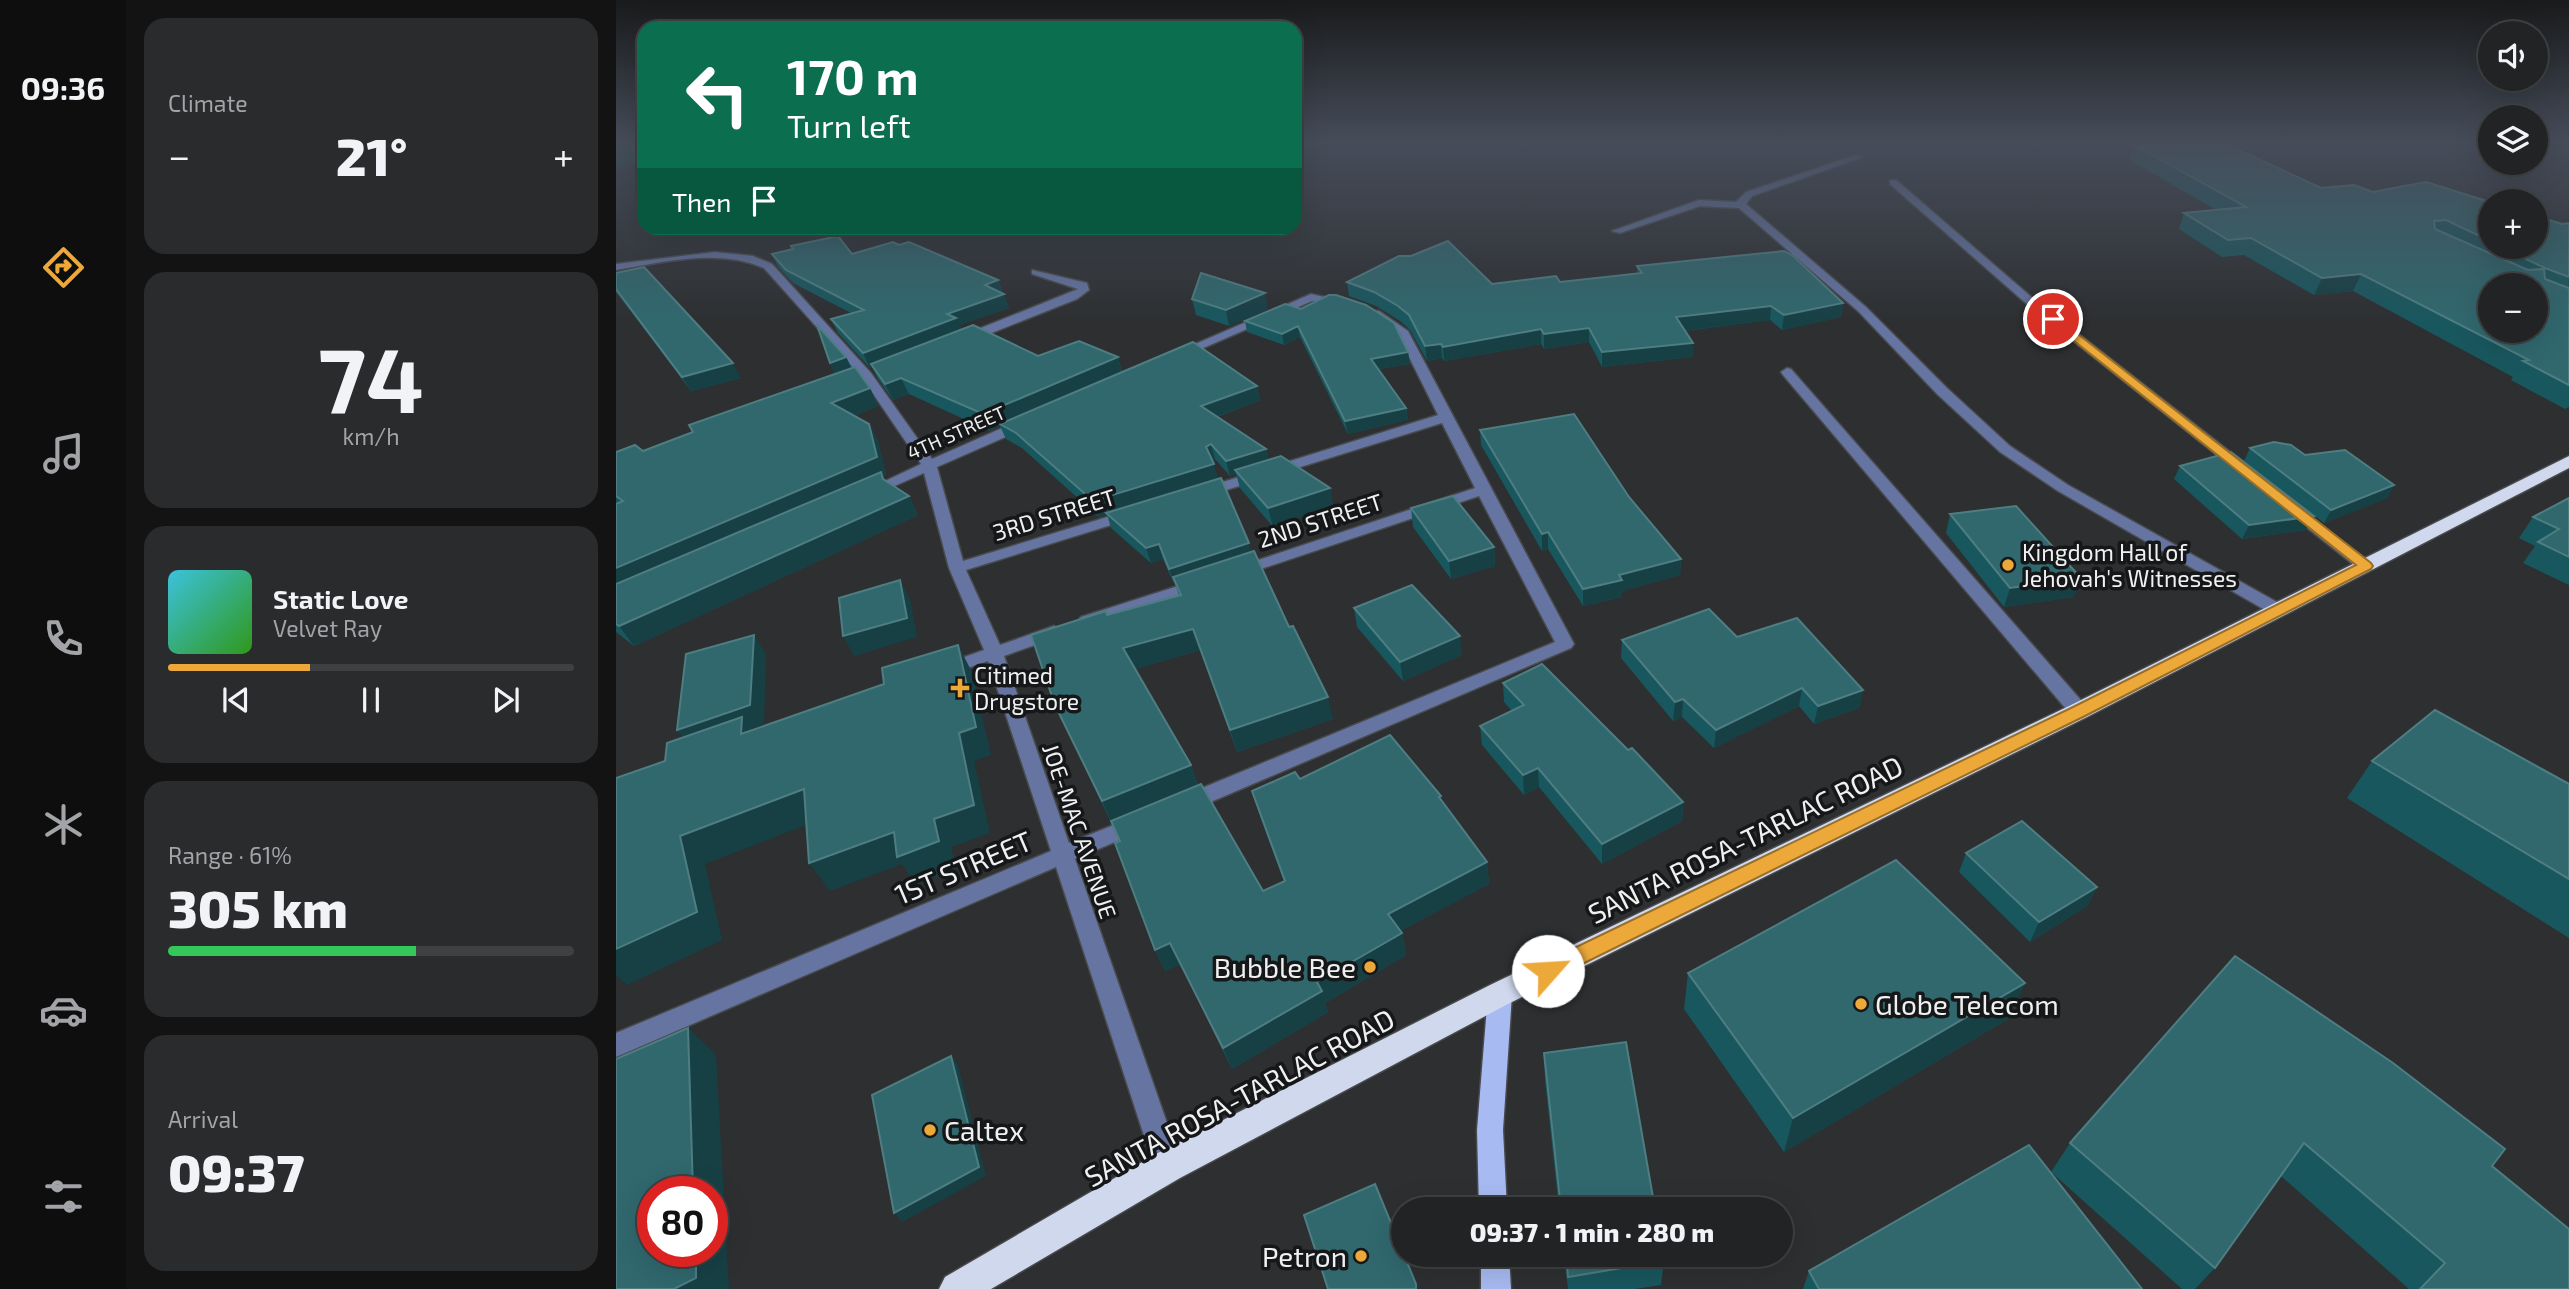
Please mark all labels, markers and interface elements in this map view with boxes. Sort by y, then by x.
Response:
map controls [2478,21,2548,343]
button: sound [2478,21,2548,91]
text: 170 m [787,46,919,105]
icon: left [672,49,763,140]
text: 09:36 [21,68,105,106]
text: Climate [168,89,248,117]
button: layers [2478,105,2548,175]
text: Turn left [787,106,911,144]
text: 21° [336,124,407,186]
text: − [168,132,190,178]
text: + [553,132,574,178]
icon: arrive [745,182,783,220]
text: Then [672,186,731,217]
button: + [2478,189,2548,259]
icon: directions [39,243,88,292]
button: − [2478,273,2548,343]
pin [2023,289,2083,349]
icon: arrive [2034,300,2072,338]
text: 74 [318,322,424,431]
street label: 4TH STREET [903,400,1009,464]
text: km/h [342,422,400,450]
icon: music [39,429,88,478]
street label: 3RD STREET [989,482,1119,546]
street label: 2ND STREET [1254,487,1386,553]
place label: Kingdom Hall of Jehovah's Witnesses [2022,538,2237,592]
marker: Kingdom Hall of Jehovah's Witnesses [2000,557,2016,573]
text: Static Love [273,583,409,614]
icon: phone [39,614,88,663]
text: Velvet Ray [273,614,382,642]
place label: Citimed Drugstore [974,661,1079,715]
marker: Citimed Drugstore [952,680,968,696]
icon: previous [217,681,255,719]
icon: pause [352,681,390,719]
icon: next [487,681,525,719]
street label: JOE-MAC AVENUE [1037,740,1123,922]
street label: SANTA ROSA-TARLAC ROAD [1582,748,1908,930]
icon: climate [39,800,88,849]
street label: 1ST STREET [889,823,1037,911]
text: Range · 61% [168,841,292,869]
text: 305 km [168,876,348,938]
position arrow [1511,934,1585,1008]
place label: Bubble Bee [1214,950,1356,984]
marker: Bubble Bee [1362,959,1378,975]
icon: car [39,986,88,1035]
place label: Globe Telecom [1875,987,2059,1021]
marker: Globe Telecom [1853,996,1869,1012]
street label: SANTA ROSA-TARLAC ROAD [1078,1001,1400,1193]
text: Arrival [168,1105,238,1133]
place label: Caltex [944,1113,1024,1147]
marker: Caltex [922,1122,938,1138]
text: 09:37 [168,1140,304,1202]
icon: filters [39,1172,88,1221]
speed limit sign: 80 [637,1176,728,1267]
text: 09:37 · 1 min · 280 m [1470,1216,1714,1247]
place label: Petron [1262,1239,1347,1273]
marker: Petron [1353,1248,1369,1264]

